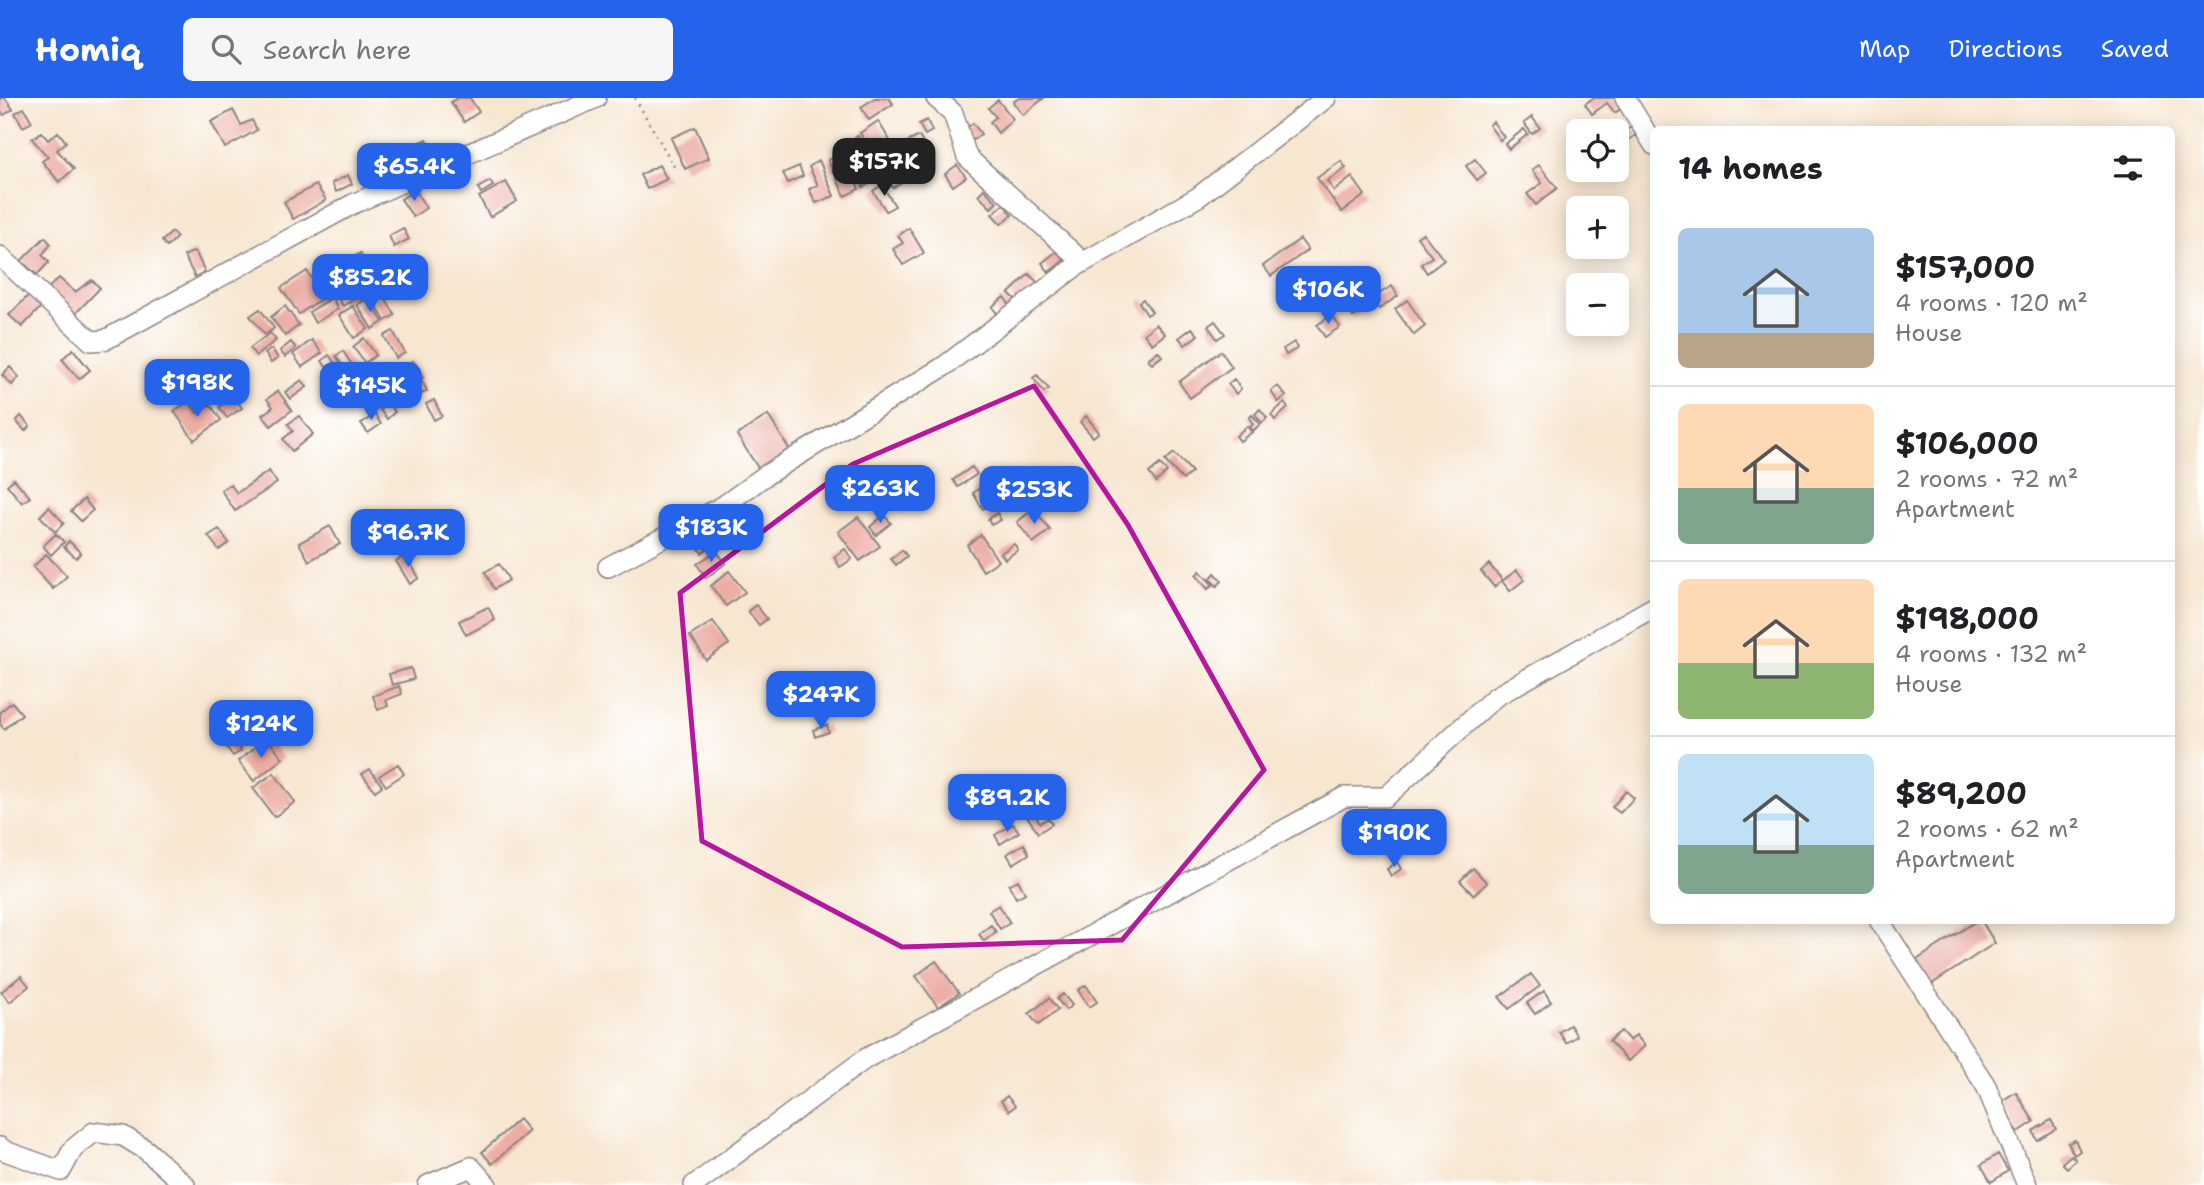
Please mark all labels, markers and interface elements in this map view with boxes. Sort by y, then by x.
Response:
search box [183,18,673,81]
text: Homiq [35,27,141,72]
icon: search [207,30,245,68]
text: Search here [263,32,411,67]
text: Map [1859,33,1910,65]
text: Directions [1948,33,2063,65]
text: Saved [2101,33,2169,65]
map controls [1566,119,1629,336]
button: locate [1566,119,1629,182]
pin: $157K [835,139,933,198]
pin: $65.4K [357,144,471,203]
text: $157K [848,146,920,176]
text: 14 homes [1678,148,1823,189]
icon: filters [2109,149,2147,187]
text: $65.4K [373,151,455,181]
button: + [1566,196,1629,259]
text: $157,000 [1895,247,2035,288]
pin: $85.2K [313,254,427,314]
icon: home [1734,256,1818,340]
text: $85.2K [328,262,412,292]
pin: $106K [1279,266,1377,326]
button: − [1566,273,1629,336]
text: $106K [1292,274,1364,304]
text: 4 rooms · 120 m² [1895,288,2088,318]
text: House [1895,318,1963,348]
pin: $198K [148,360,246,419]
pin: $145K [322,362,420,422]
text: $198K [161,367,234,397]
text: $145K [336,370,406,400]
text: $106,000 [1895,423,2039,464]
icon: home [1734,432,1818,516]
text: 2 rooms · 72 m² [1895,464,2078,494]
pin: $263K [831,466,929,525]
pin: $253K [985,466,1083,526]
text: $263K [841,473,919,503]
text: $253K [995,474,1073,504]
text: Apartment [1895,494,2015,524]
pin: $183K [662,504,760,564]
pin: $96.7K [351,510,465,569]
text: $183K [675,512,747,542]
text: $96.7K [367,517,449,547]
text: $198,000 [1895,598,2039,639]
icon: home [1734,607,1818,691]
text: 4 rooms · 132 m² [1895,639,2087,669]
text: House [1895,669,1963,699]
pin: $247K [772,672,870,731]
text: $247K [782,679,860,709]
pin: $124K [212,700,310,760]
text: $124K [225,708,297,738]
text: $89,200 [1895,773,2027,814]
pin: $89.2K [950,774,1064,834]
text: $89.2K [964,782,1050,812]
icon: home [1734,782,1818,866]
pin: $190K [1345,810,1443,869]
text: 2 rooms · 62 m² [1895,814,2079,844]
text: $190K [1358,817,1430,847]
text: Apartment [1895,844,2015,874]

